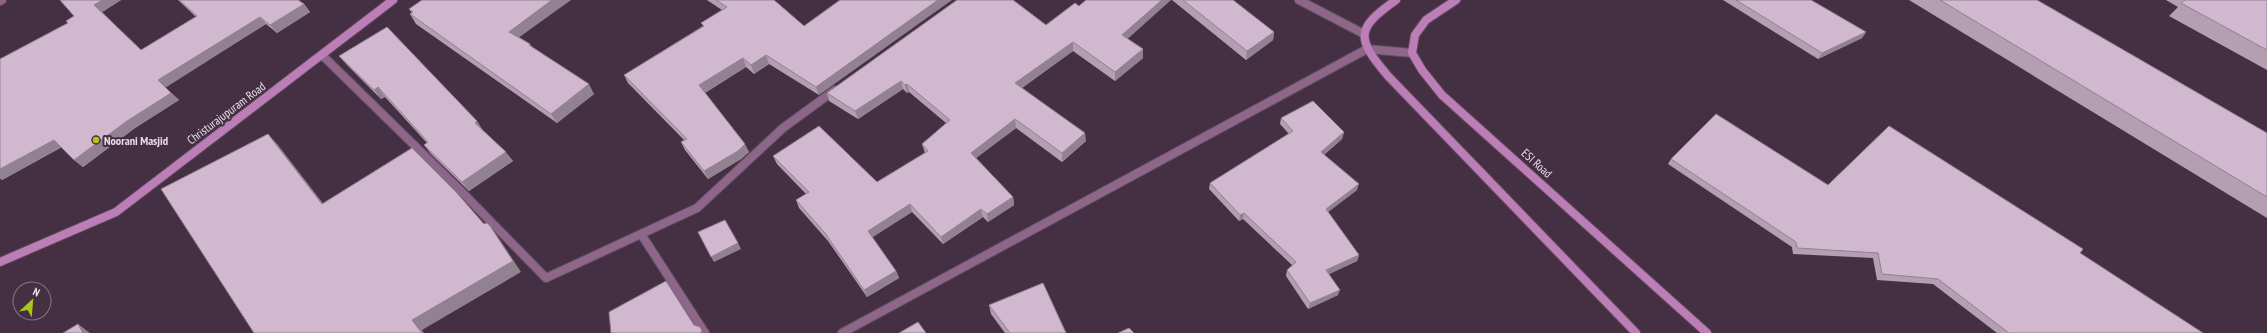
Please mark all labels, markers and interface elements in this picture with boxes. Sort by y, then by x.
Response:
street label: Christurajupuram Road [184,79,268,147]
place label: Noorani Masjid [104,133,168,148]
marker: Noorani Masjid [91,135,101,145]
street label: ESI Road [1519,145,1555,181]
north arrow [12,281,52,321]
text: N [31,284,42,300]

